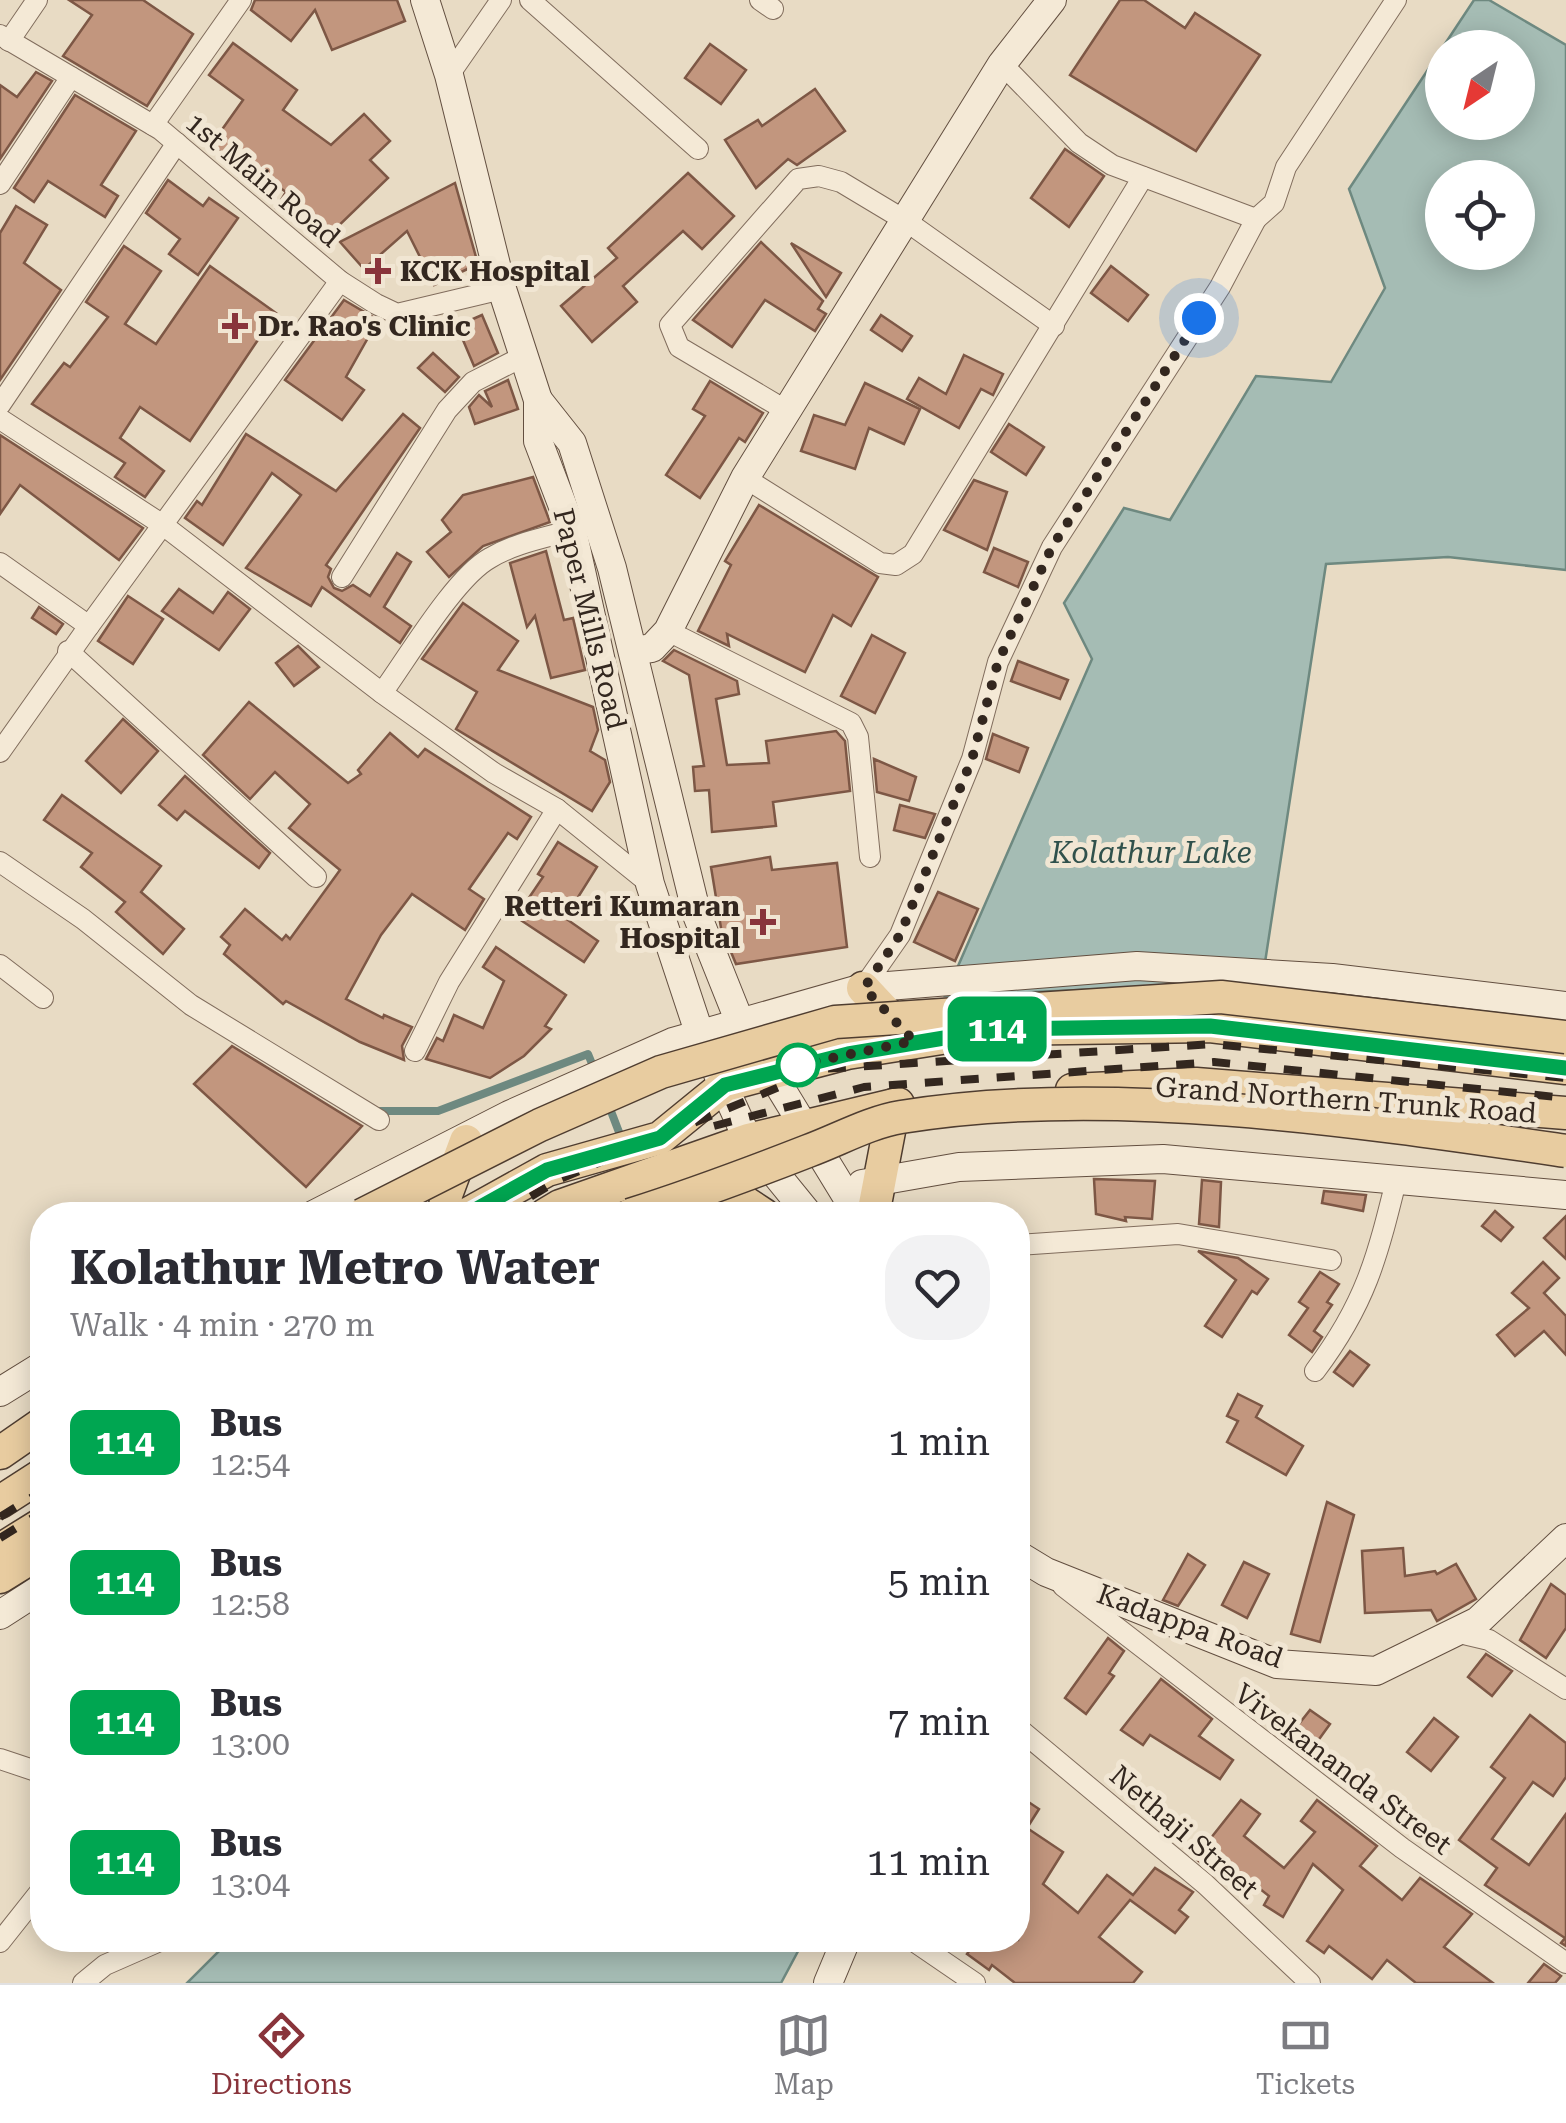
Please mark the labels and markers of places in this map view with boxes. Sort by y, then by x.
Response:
place label: KCK Hospital [400,255,590,288]
marker: KCK Hospital [365,258,391,284]
place label: Dr. Rao's Clinic [258,310,471,343]
marker: Dr. Rao's Clinic [222,313,248,339]
place label: Retteri Kumaran Hospital [504,890,740,955]
marker: Retteri Kumaran Hospital [750,909,776,935]
unlabelled marker [777,1044,819,1086]

